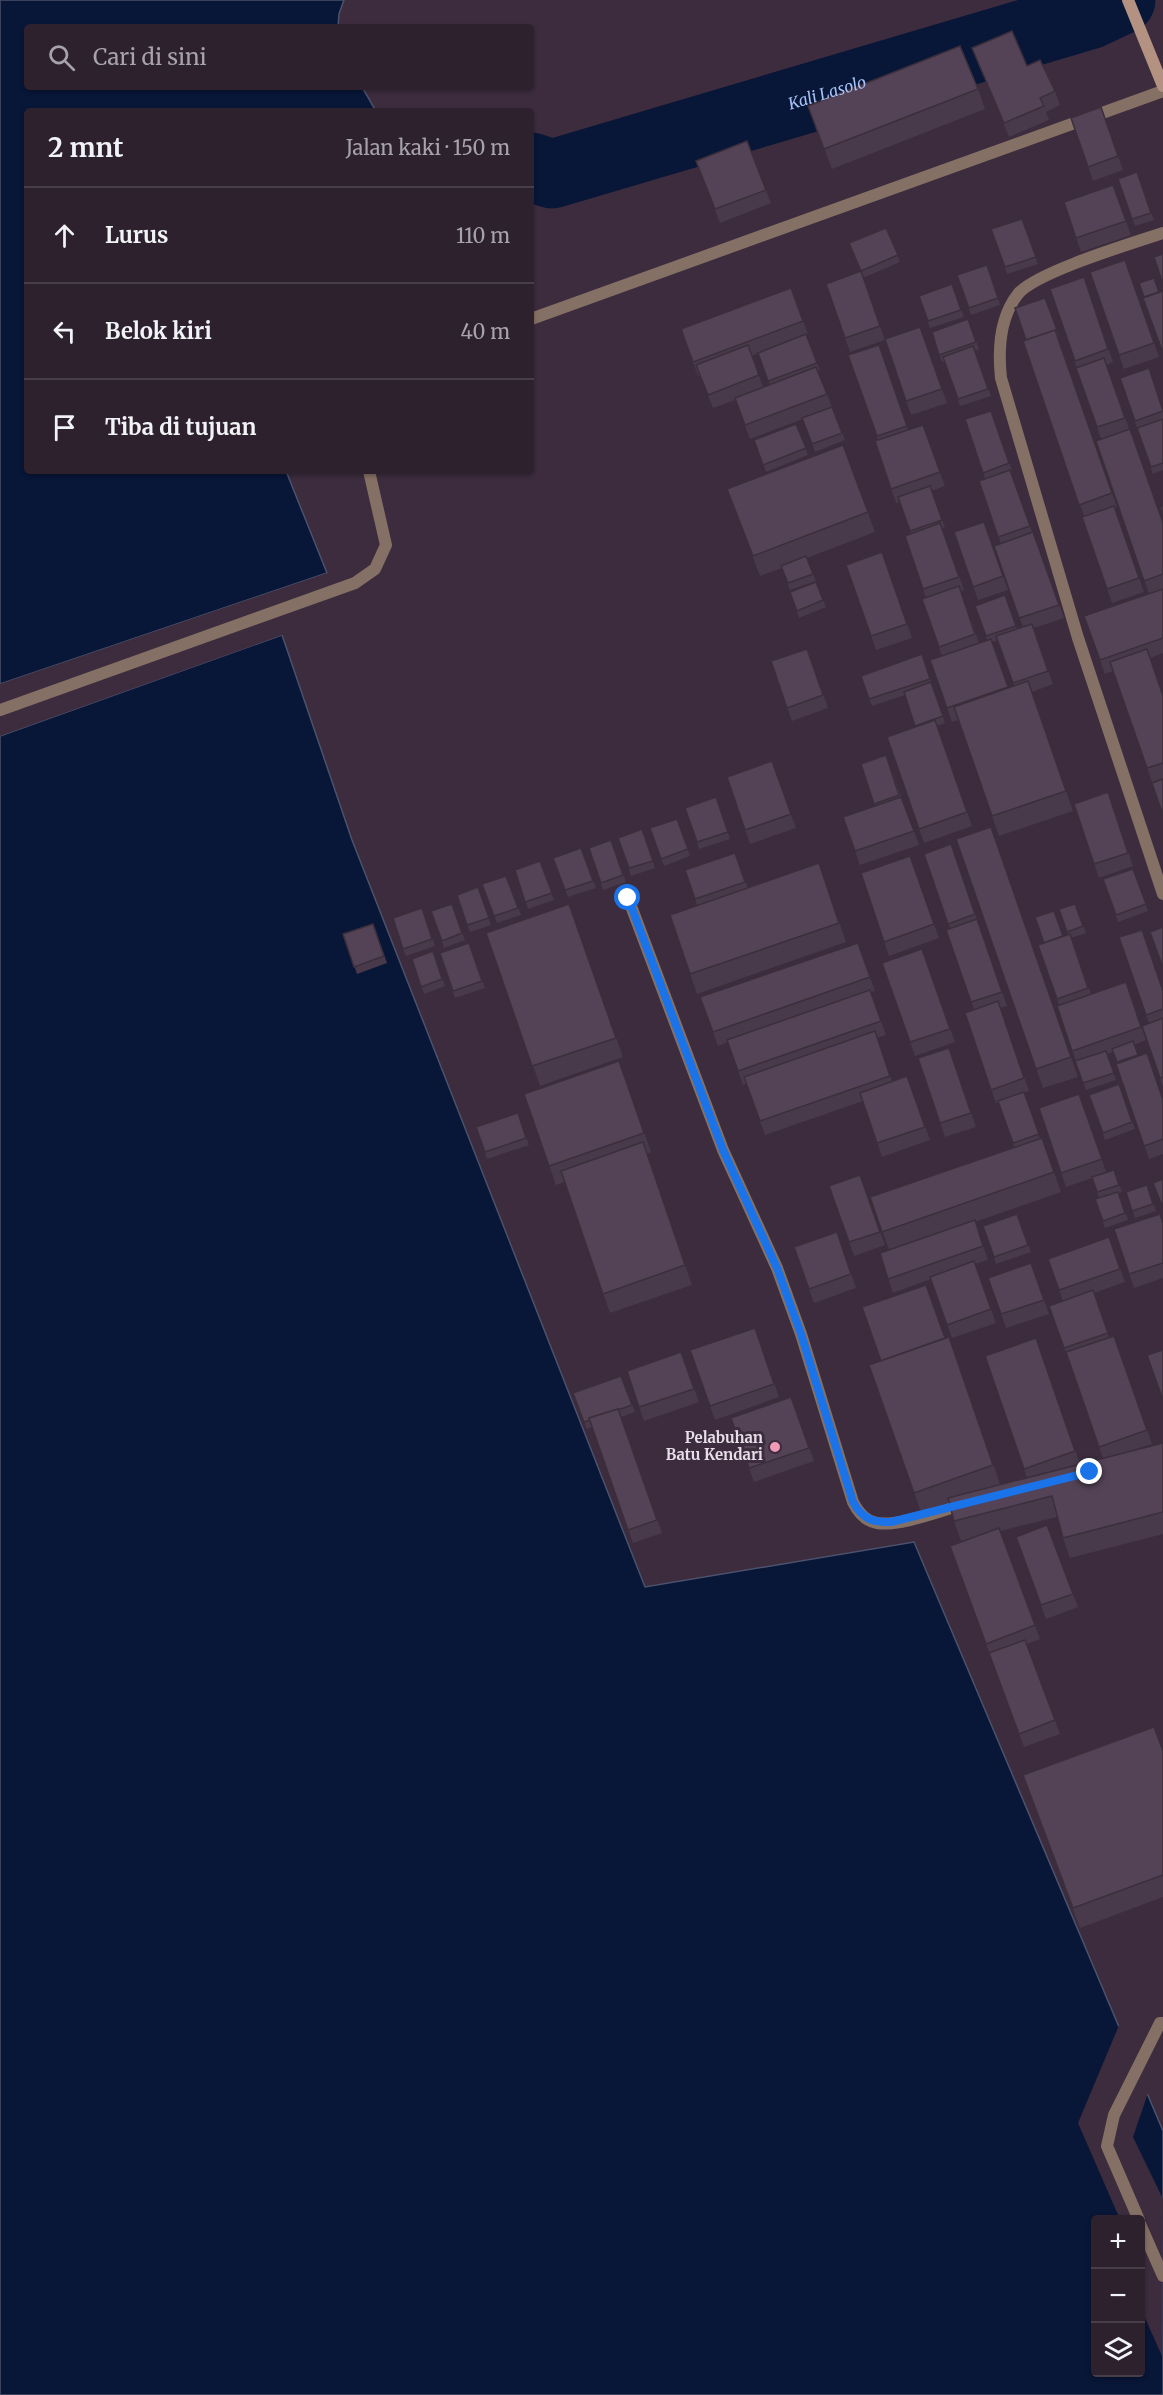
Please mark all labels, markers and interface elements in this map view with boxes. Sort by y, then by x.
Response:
search box [24,24,534,90]
icon: search [45,41,78,74]
text: Cari di sini [93,43,207,71]
water label: Kali Lasolo [785,72,868,114]
text: 2 mnt [48,131,123,164]
text: Jalan kaki · 150 m [346,135,510,160]
icon: ahead [48,219,81,252]
text: Lurus [105,221,168,249]
text: 110 m [456,223,510,248]
icon: left [48,315,81,348]
text: Belok kiri [105,317,212,345]
text: 40 m [460,319,510,344]
icon: arrive [48,411,81,444]
text: Tiba di tujuan [105,413,256,441]
route start [614,884,640,910]
place label: Pelabuhan Batu Kendari [666,1428,763,1464]
marker: Pelabuhan Batu Kendari [768,1440,782,1454]
route end [1076,1458,1102,1484]
map controls [1091,2215,1145,2377]
button: + [1091,2215,1145,2269]
button: − [1091,2269,1145,2323]
button: layers [1091,2323,1145,2377]

